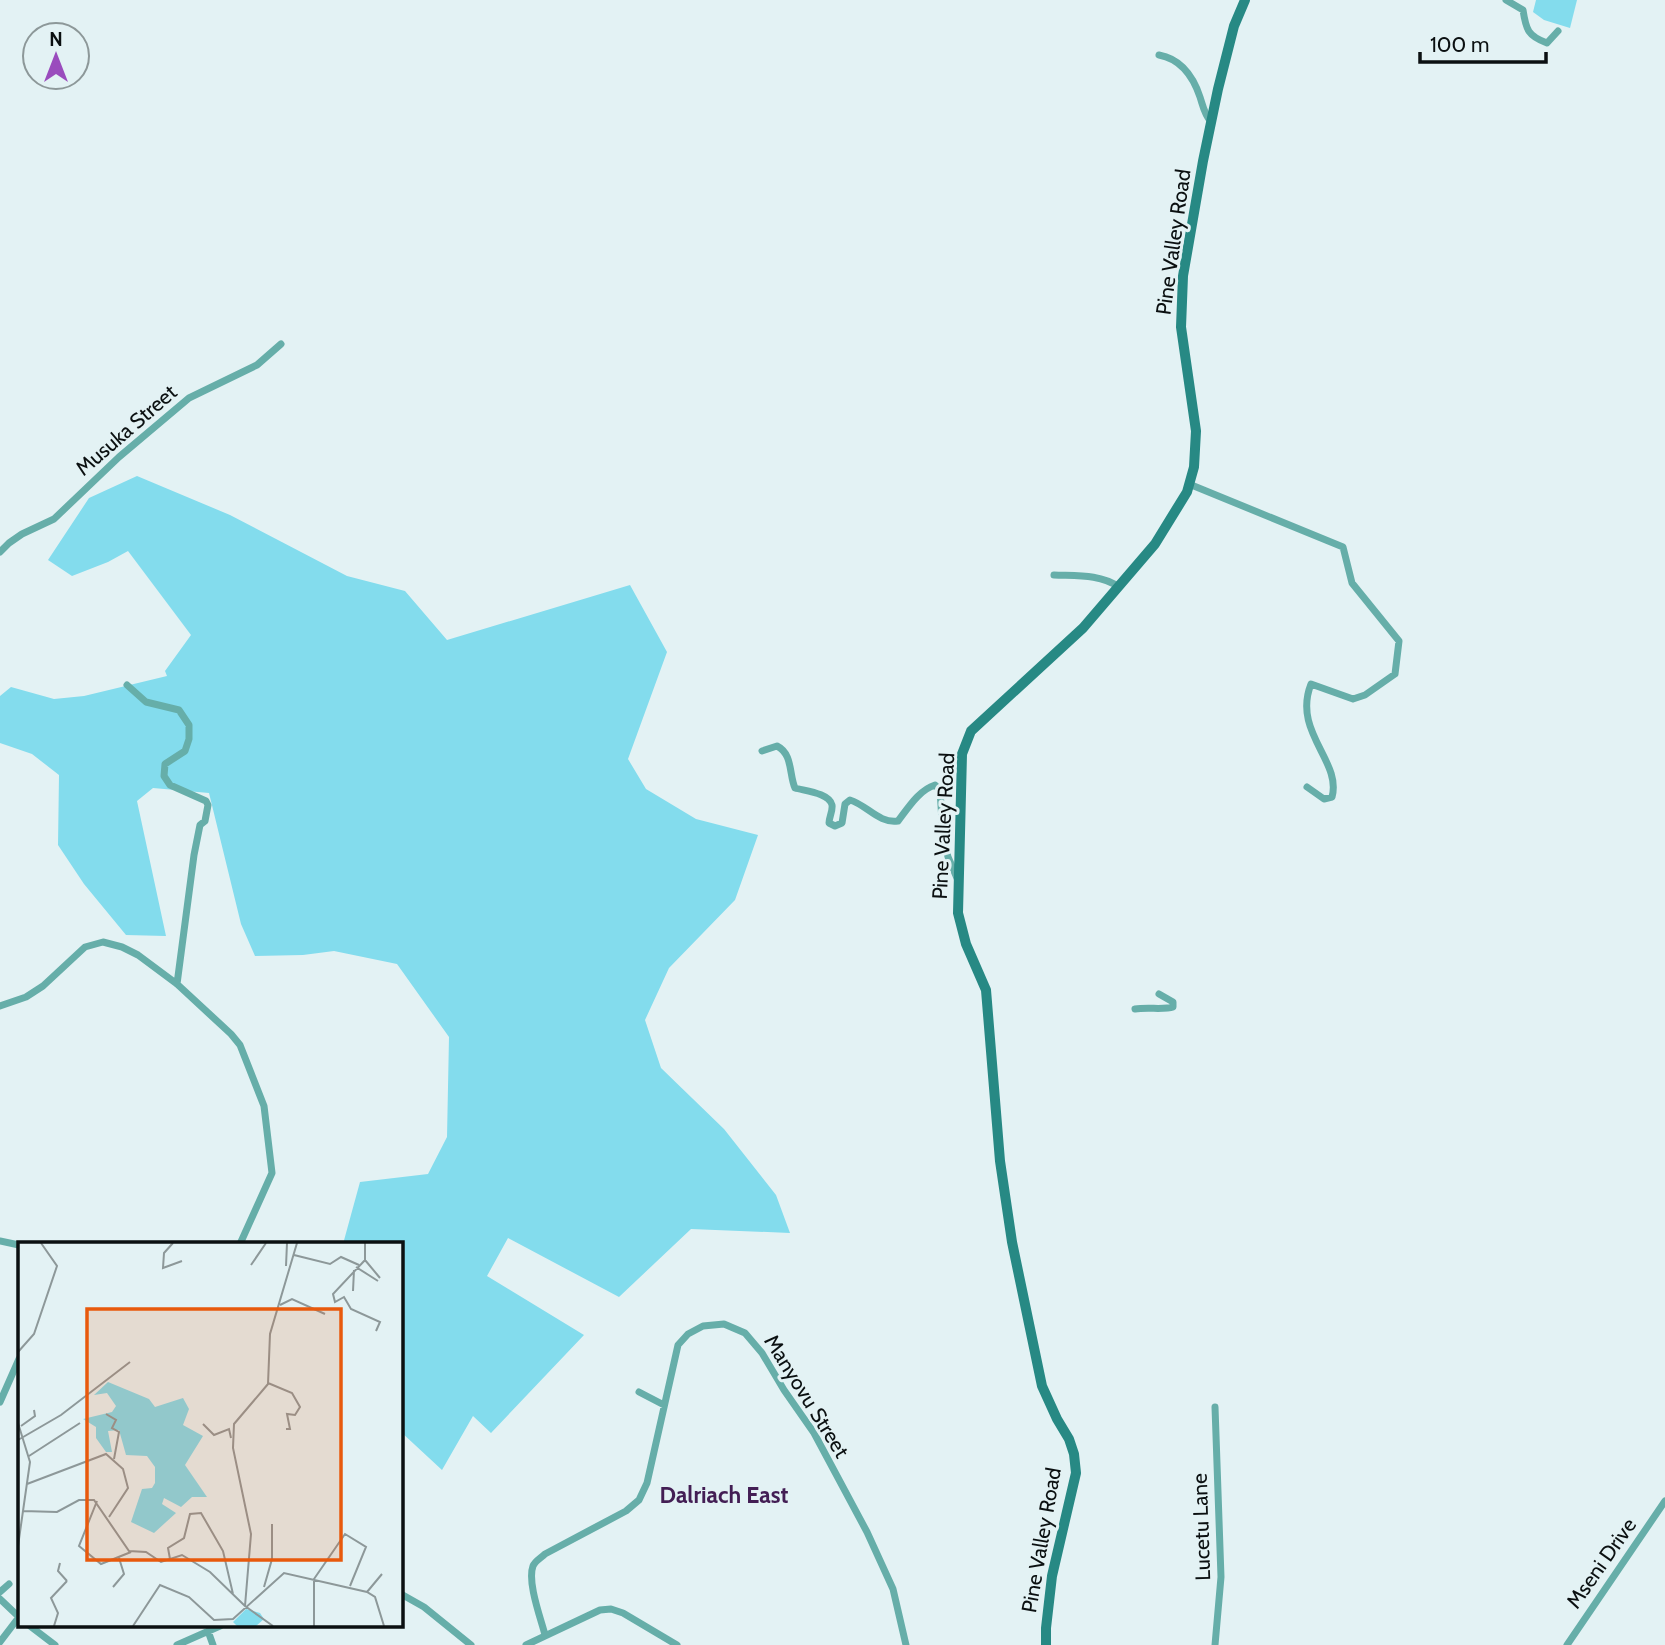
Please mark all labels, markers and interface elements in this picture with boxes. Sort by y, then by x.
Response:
north arrow [21,21,91,91]
scale bar [1420,21,1546,65]
text: N [49,28,63,51]
text: 100 m [1430,32,1489,57]
street label: Pine Valley Road [1150,168,1196,316]
street label: Musuka Street [70,379,182,481]
street label: Pine Valley Road [927,752,959,900]
inset map [18,1242,402,1628]
street label: Manyovu Street [759,1330,855,1462]
street label: Pine Valley Road [1016,1465,1066,1615]
street label: Lucetu Lane [1187,1473,1215,1581]
district label: Dalriach East [660,1481,789,1509]
street label: Mseni Drive [1561,1513,1641,1613]

